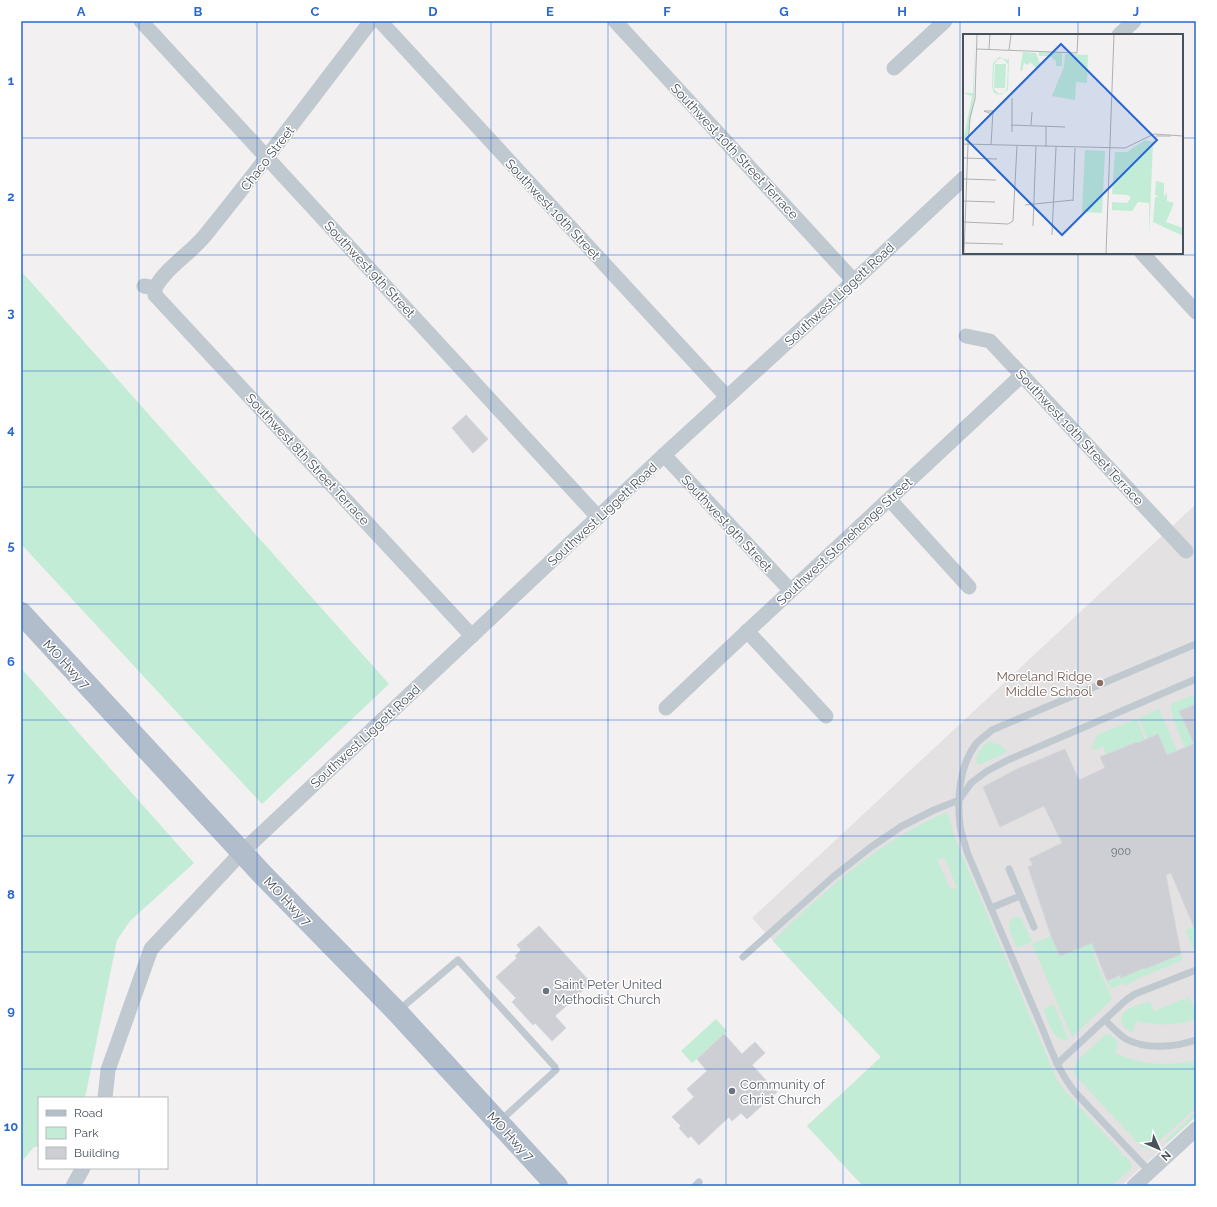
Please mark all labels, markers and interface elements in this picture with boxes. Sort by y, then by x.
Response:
text: A [77,4,86,19]
text: B [194,4,203,19]
text: C [311,4,320,19]
text: D [428,4,438,19]
text: E [546,4,554,19]
text: F [663,4,671,19]
text: G [779,4,789,19]
text: H [897,4,907,19]
text: I [1017,4,1021,19]
text: J [1133,4,1139,19]
inset map [963,34,1183,254]
text: 1 [8,73,15,88]
street label: Southwest 10th Street Terrace [668,80,802,222]
street label: Chaco Street [238,123,298,194]
street label: Southwest 10th Street [502,156,604,263]
text: 2 [7,189,15,204]
street label: Southwest 9th Street [321,218,419,321]
street label: Southwest Liggett Road [781,240,897,349]
text: 3 [7,305,15,320]
street label: Southwest 10th Street Terrace [1013,366,1147,508]
street label: Southwest 8th Street Terrace [243,391,373,528]
text: 4 [7,422,15,437]
street label: Southwest Liggett Road [544,460,660,569]
street label: Southwest 9th Street [678,472,776,575]
street label: Southwest Stonehenge Street [773,474,916,608]
text: 5 [7,538,15,553]
street label: MO Hwy 7 [40,637,93,692]
text: 6 [7,654,15,669]
place label: Moreland Ridge Middle School [996,669,1092,699]
marker: Moreland Ridge Middle School [1095,678,1105,688]
street label: Southwest Liggett Road [307,682,423,791]
text: 7 [7,770,15,785]
house number: 900 [1111,845,1131,858]
street label: MO Hwy 7 [261,874,314,929]
text: 8 [7,887,15,902]
place label: Saint Peter United Methodist Church [554,977,662,1007]
marker: Saint Peter United Methodist Church [541,986,551,996]
text: 9 [7,1003,15,1018]
place label: Community of Christ Church [740,1077,826,1107]
marker: Community of Christ Church [727,1086,737,1096]
legend [38,1097,168,1169]
text: Road [74,1106,103,1120]
street label: MO Hwy 7 [484,1109,537,1164]
text: 10 [4,1119,18,1134]
text: Park [74,1126,99,1140]
north arrow [1139,1129,1179,1169]
text: Building [74,1146,120,1160]
text: N [1158,1148,1173,1163]

